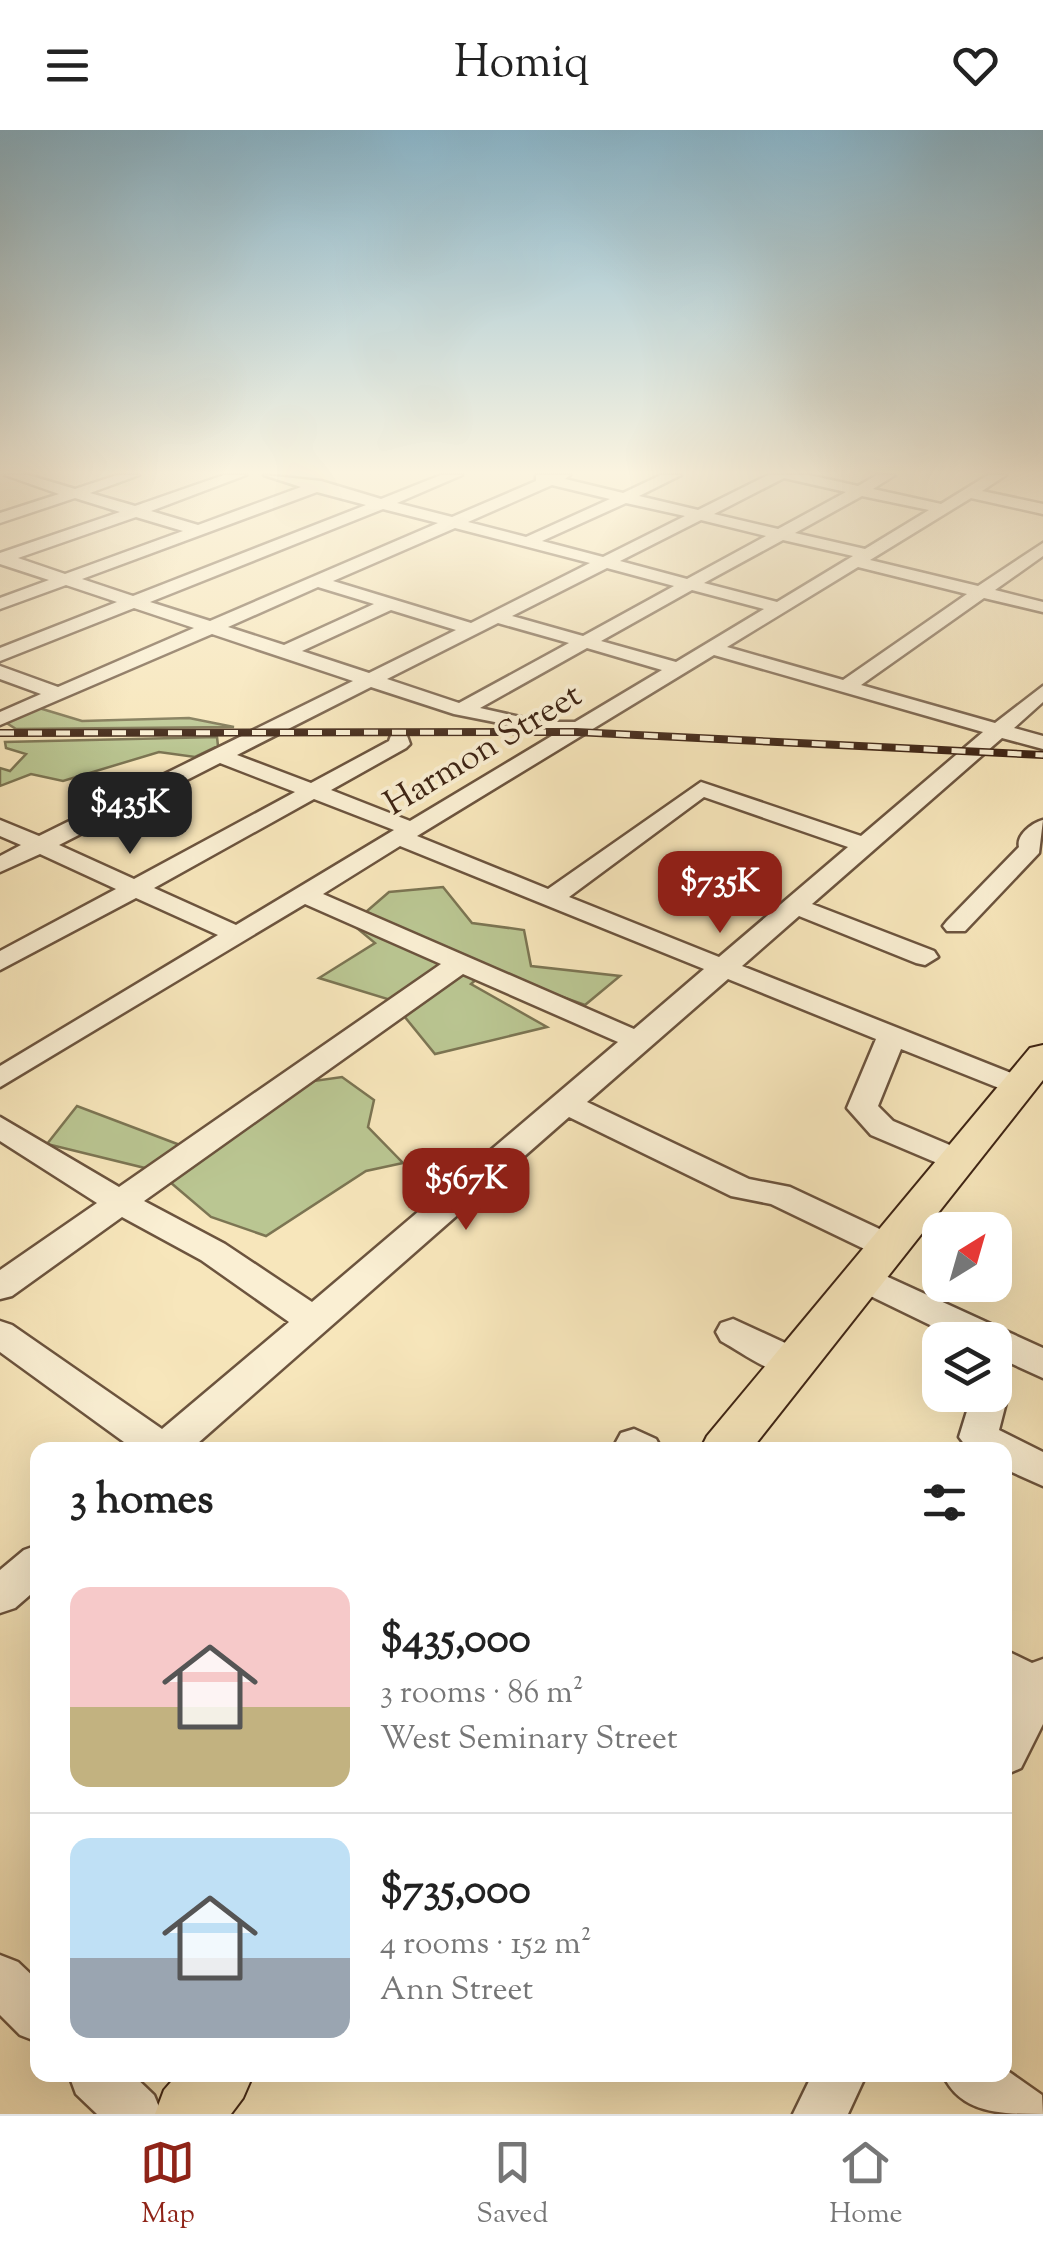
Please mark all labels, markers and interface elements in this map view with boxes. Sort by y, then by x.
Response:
text: Homiq [454,33,589,98]
icon: menu [40,38,95,93]
icon: heart [948,38,1003,93]
street label: Harmon Street [375,672,592,830]
pin: $435K [60,772,200,857]
text: $435K [90,781,170,827]
pin: $735K [650,851,790,936]
text: $735K [680,860,760,906]
pin: $567K [396,1148,536,1233]
text: $567K [424,1157,508,1203]
north arrow [922,1212,1012,1302]
map controls [922,1212,1012,1412]
button: layers [922,1322,1012,1412]
text: 3 homes [70,1472,214,1532]
icon: filters [917,1475,972,1530]
text: $435,000 [380,1611,531,1671]
icon: home [150,1627,270,1747]
text: 3 rooms · 86 m² [380,1671,583,1717]
text: West Seminary Street [380,1717,678,1763]
text: $735,000 [380,1862,531,1922]
icon: home [150,1878,270,1998]
text: 4 rooms · 152 m² [380,1922,592,1968]
text: Ann Street [380,1968,533,2014]
tab: Map [140,2135,195,2235]
tab: Saved [476,2135,548,2235]
tab: Home [829,2135,903,2235]

